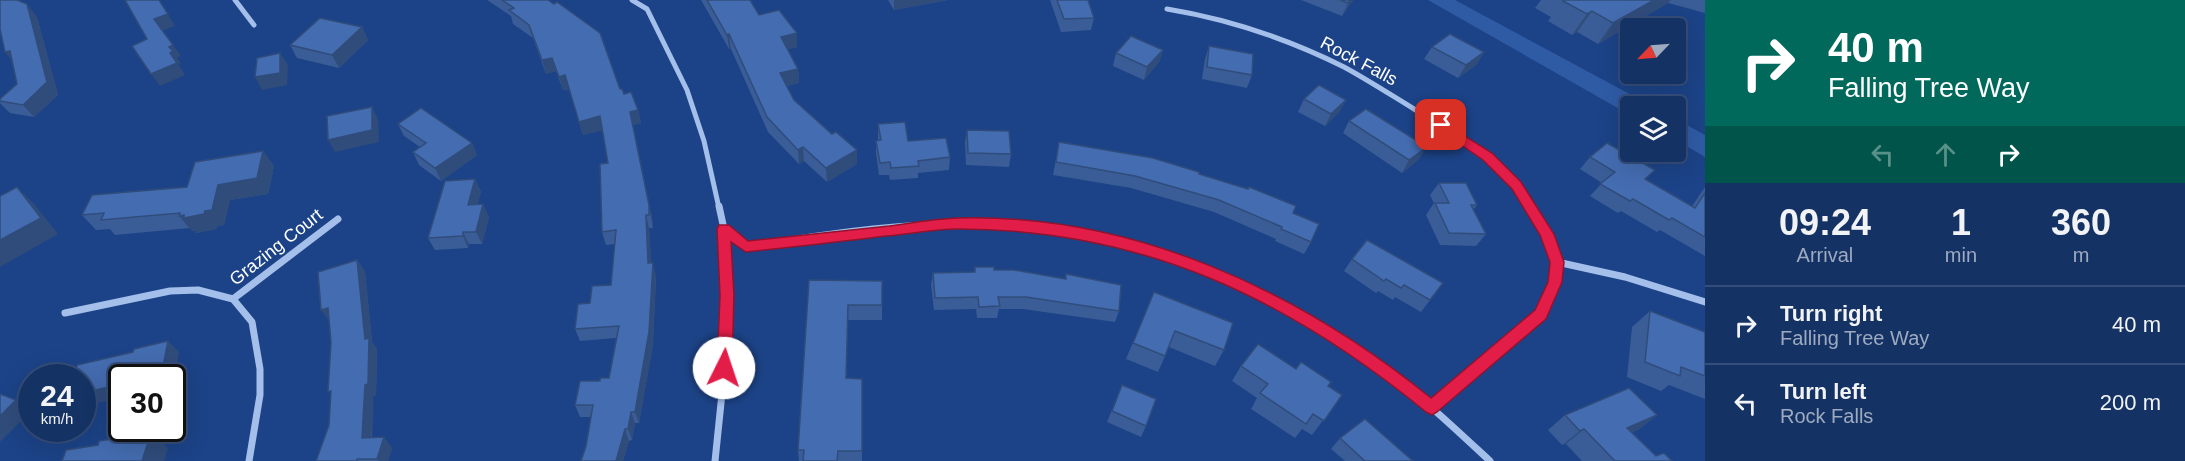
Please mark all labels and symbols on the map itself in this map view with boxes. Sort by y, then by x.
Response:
north arrow [1620,18,1686,84]
street label: Rock Falls [1317,32,1401,90]
pin [1415,99,1466,150]
street label: Grazing Court [226,205,326,289]
position arrow [692,336,756,400]
speed limit sign: 30 [108,364,186,442]

